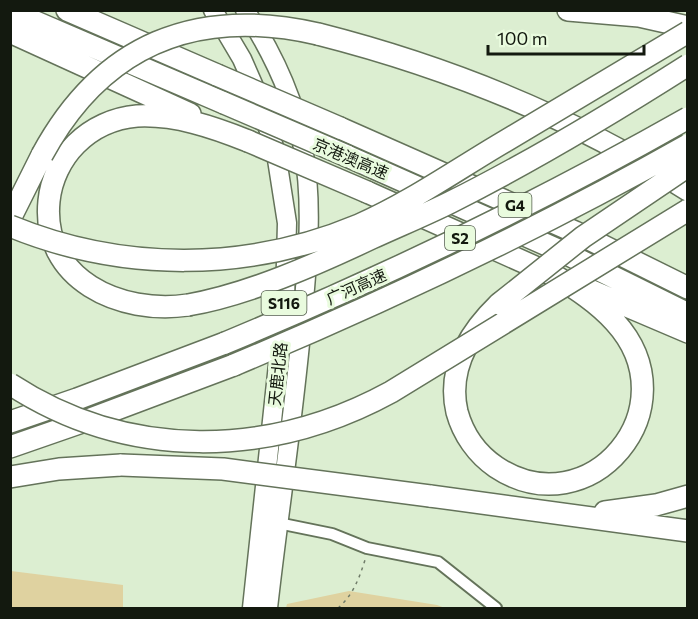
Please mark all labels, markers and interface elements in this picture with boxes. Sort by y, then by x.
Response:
scale bar [488,18,644,56]
text: 100 m [497,27,547,49]
street label: 京港澳高速 [310,134,392,182]
road number: G4 [498,193,532,217]
road number: S2 [445,226,475,250]
street label: 广河高速 [323,264,389,308]
road number: S116 [262,291,306,315]
street label: 天鹿北路 [264,341,290,407]

